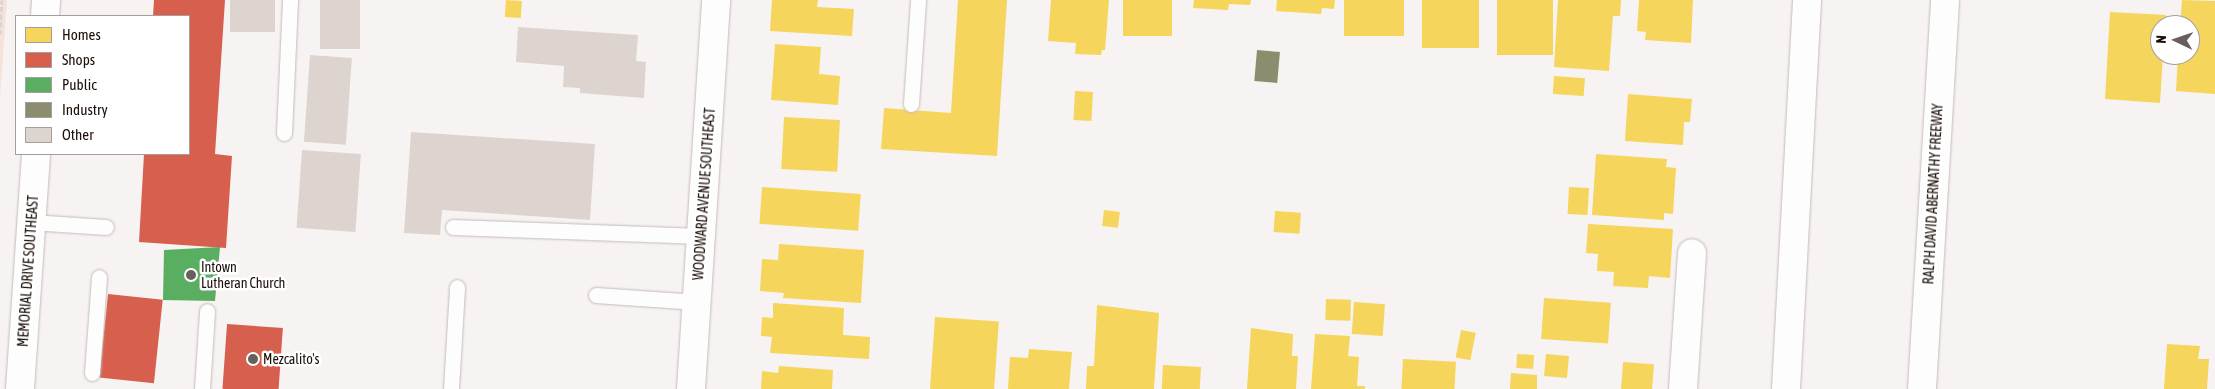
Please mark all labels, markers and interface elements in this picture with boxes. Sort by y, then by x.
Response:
legend [15,15,190,155]
north arrow [2150,15,2200,65]
text: Homes [62,26,101,43]
text: N [2153,35,2169,44]
text: Shops [62,51,95,68]
text: Public [62,76,97,93]
text: Industry [62,101,108,118]
street label: RALPH DAVID ABERNATHY FREEWAY [1920,103,1946,285]
street label: WOODWARD AVENUE SOUTHEAST [690,107,718,281]
text: Other [62,126,94,143]
street label: MEMORIAL DRIVE SOUTHEAST [14,194,42,348]
place label: Intown Lutheran Church [201,259,285,292]
marker: Intown Lutheran Church [185,269,197,281]
place label: Mezcalito's [263,351,319,367]
marker: Mezcalito's [247,353,259,365]

